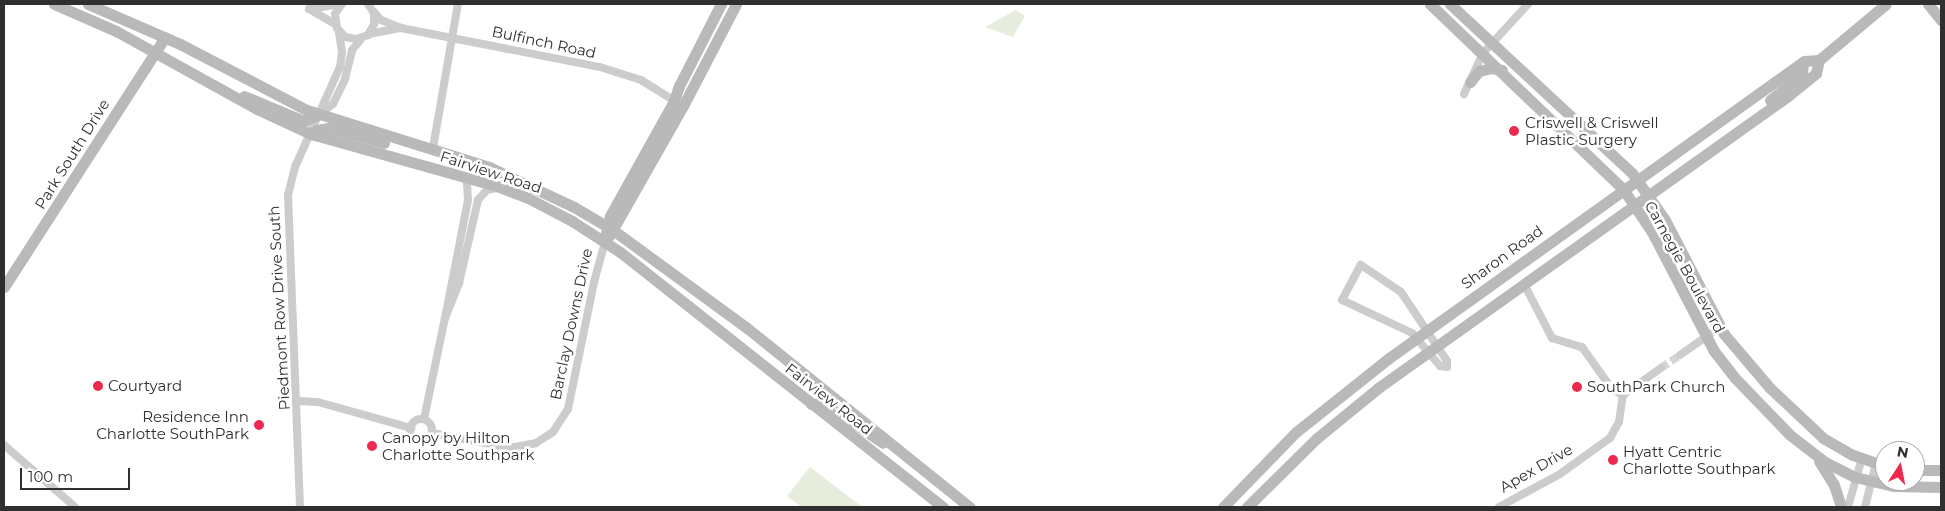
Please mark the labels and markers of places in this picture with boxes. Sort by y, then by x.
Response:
place label: Criswell & Criswell Plastic Surgery [1525,113,1659,148]
marker: Criswell & Criswell Plastic Surgery [1507,124,1521,138]
place label: Courtyard [108,377,182,395]
place label: SouthPark Church [1587,378,1725,396]
marker: Courtyard [92,380,104,392]
marker: SouthPark Church [1571,381,1583,393]
place label: Residence Inn Charlotte SouthPark [96,407,249,442]
marker: Residence Inn Charlotte SouthPark [253,419,265,431]
place label: Canopy by Hilton Charlotte Southpark [382,428,534,463]
marker: Canopy by Hilton Charlotte Southpark [366,440,378,452]
place label: Hyatt Centric Charlotte Southpark [1623,442,1775,477]
marker: Hyatt Centric Charlotte Southpark [1607,454,1619,466]

